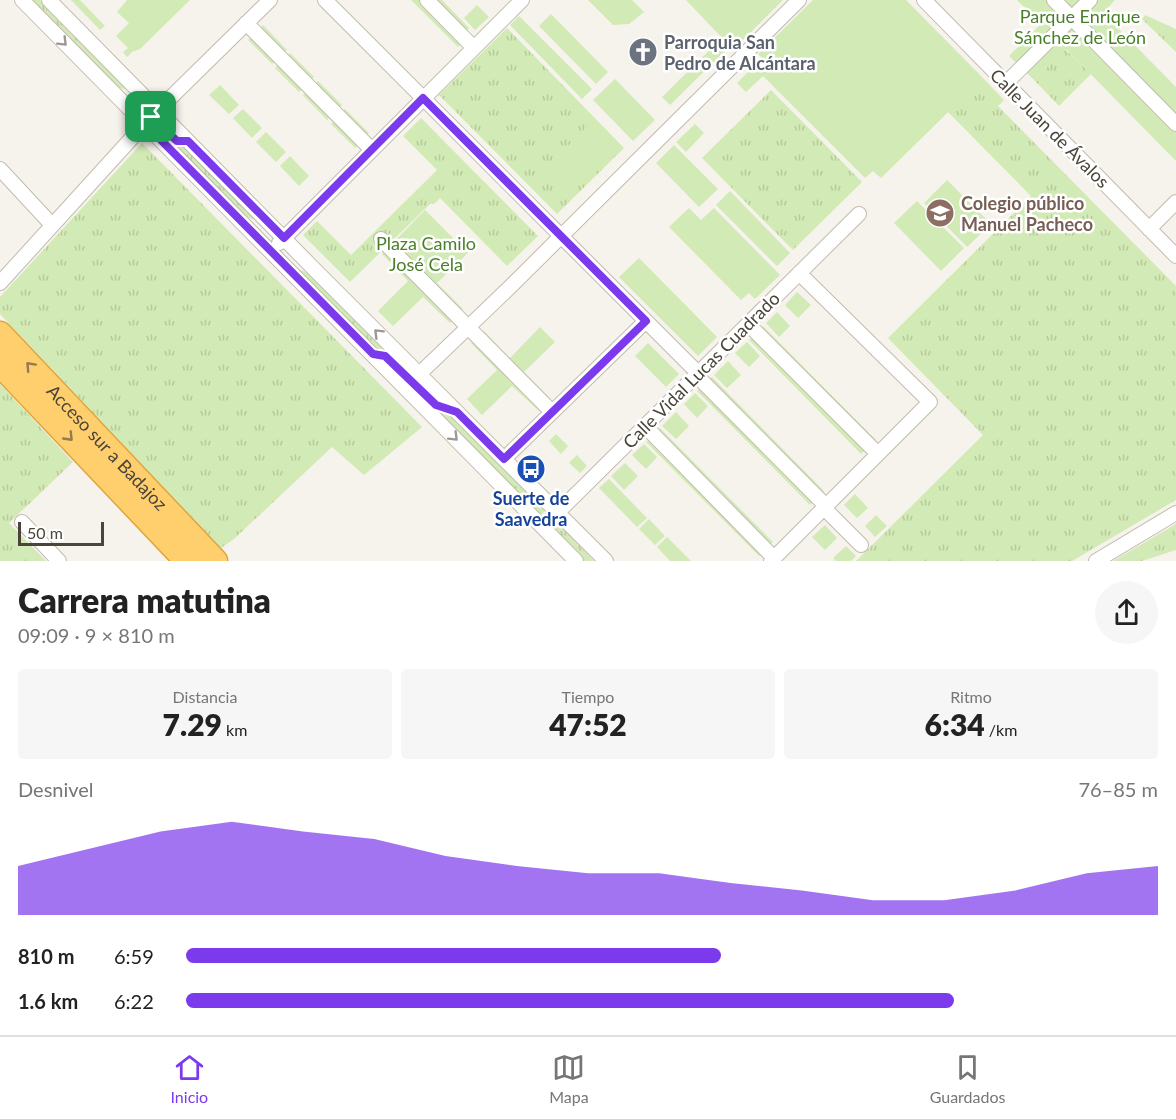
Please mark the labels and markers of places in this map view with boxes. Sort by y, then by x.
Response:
place label: Parroquia San Pedro de Alcántara [664,31,816,74]
church icon: Parroquia San Pedro de Alcántara [627,36,659,68]
pin [125,91,176,142]
place label: Colegio público Manuel Pacheco [961,192,1093,235]
school or university icon: Colegio público Manuel Pacheco [924,197,956,229]
bus stop icon: Suerte de Saavedra [515,453,547,485]
place label: Suerte de Saavedra [493,487,570,530]

